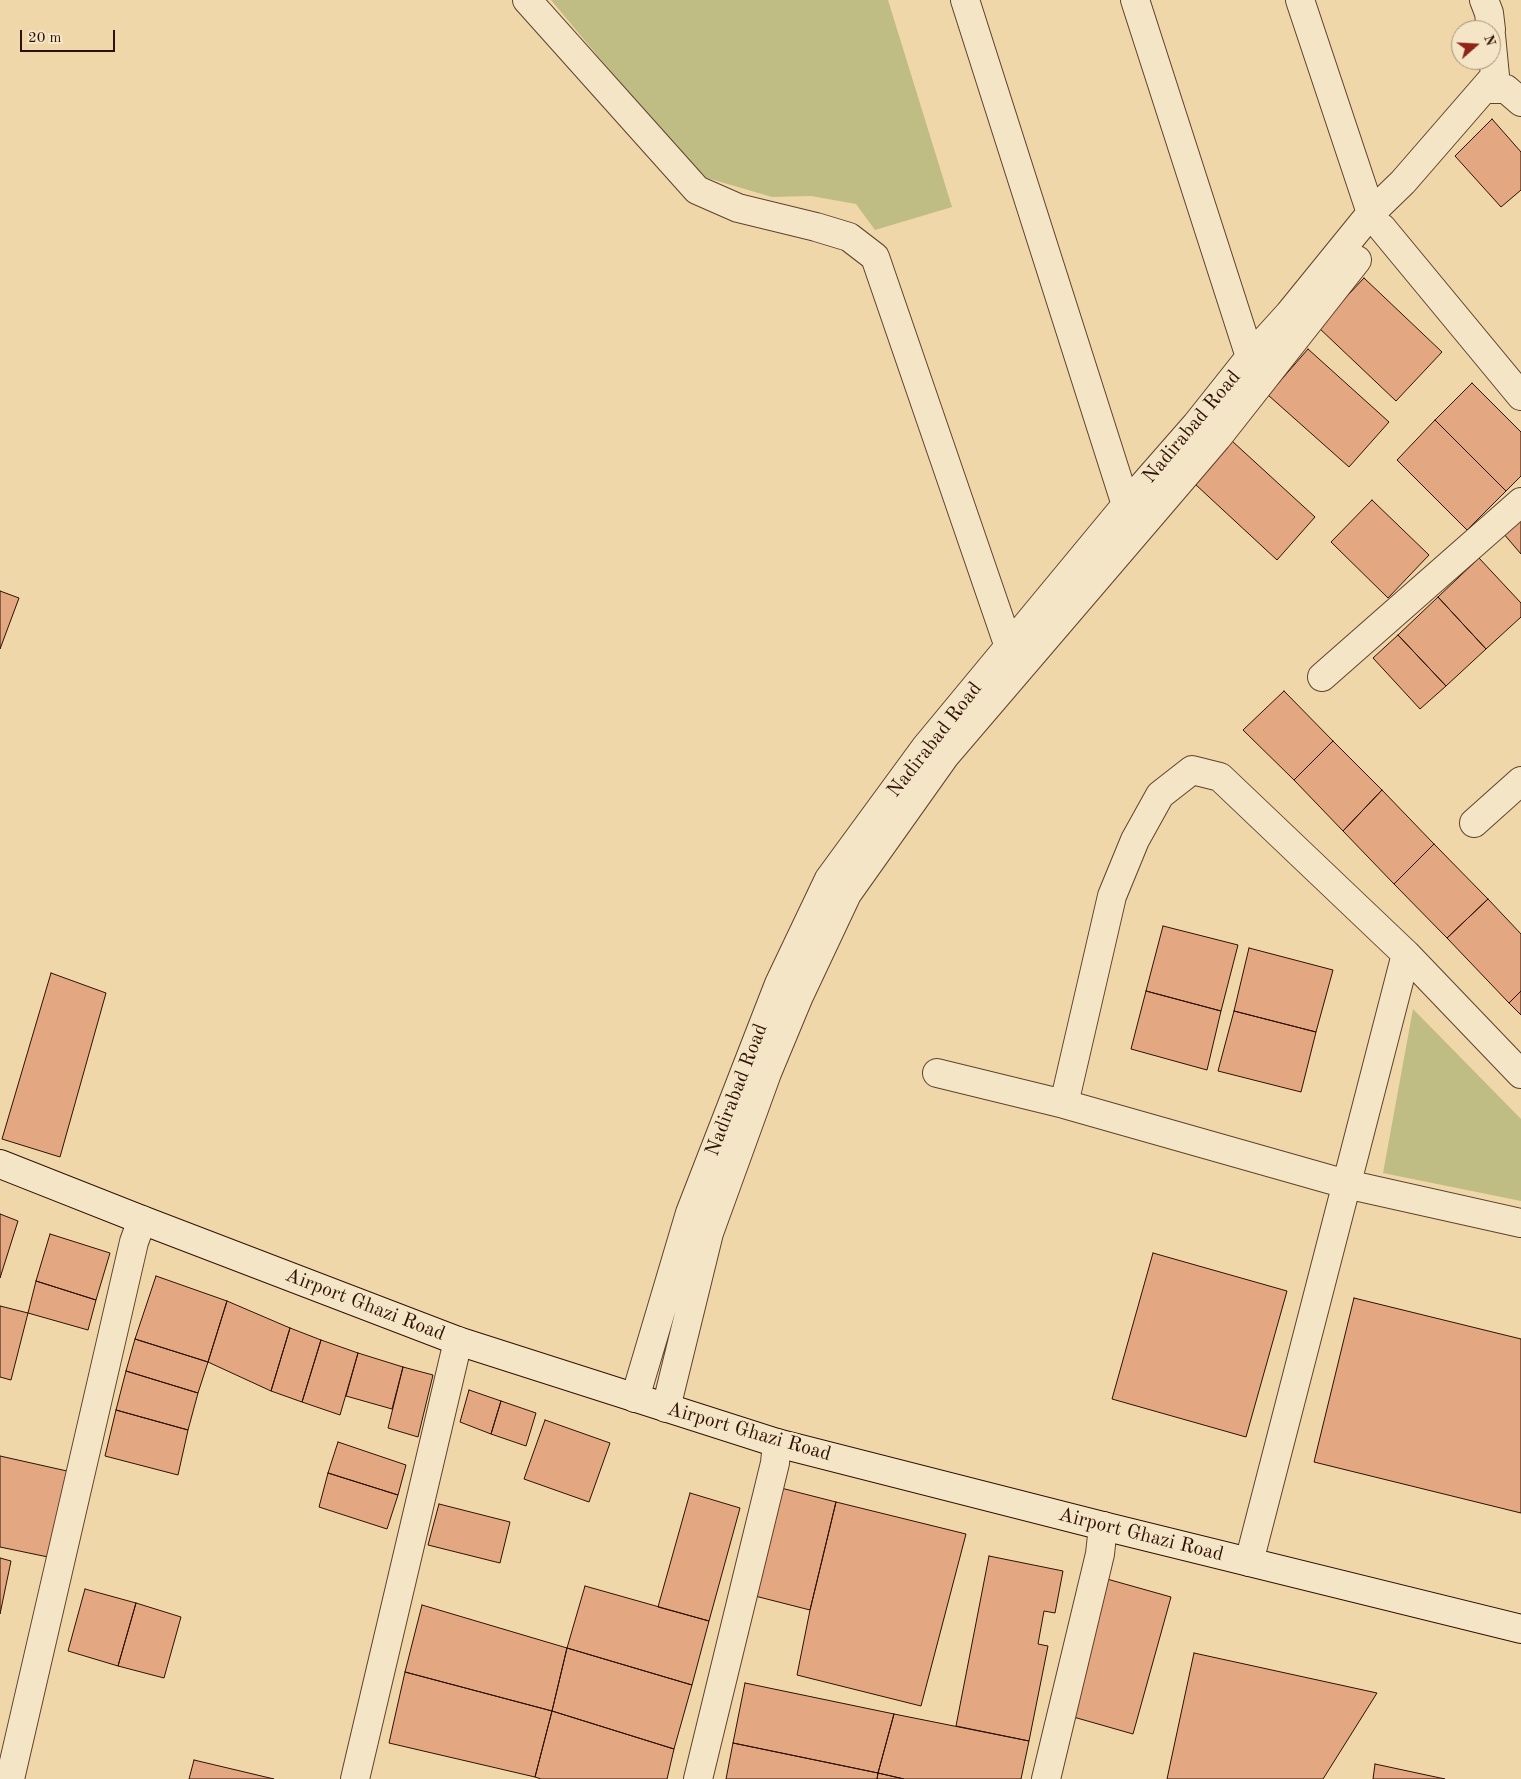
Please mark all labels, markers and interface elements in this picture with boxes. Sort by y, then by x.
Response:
scale bar [22,20,118,52]
north arrow [1451,20,1501,70]
text: 20 m [28,31,62,46]
text: N [1481,33,1498,48]
street label: Nadirabad Road [1138,366,1246,488]
street label: Nadirabad Road [882,677,988,803]
street label: Nadirabad Road [701,1020,773,1160]
street label: Airport Ghazi Road [282,1263,448,1347]
street label: Airport Ghazi Road [664,1397,834,1467]
street label: Airport Ghazi Road [1056,1503,1226,1567]

